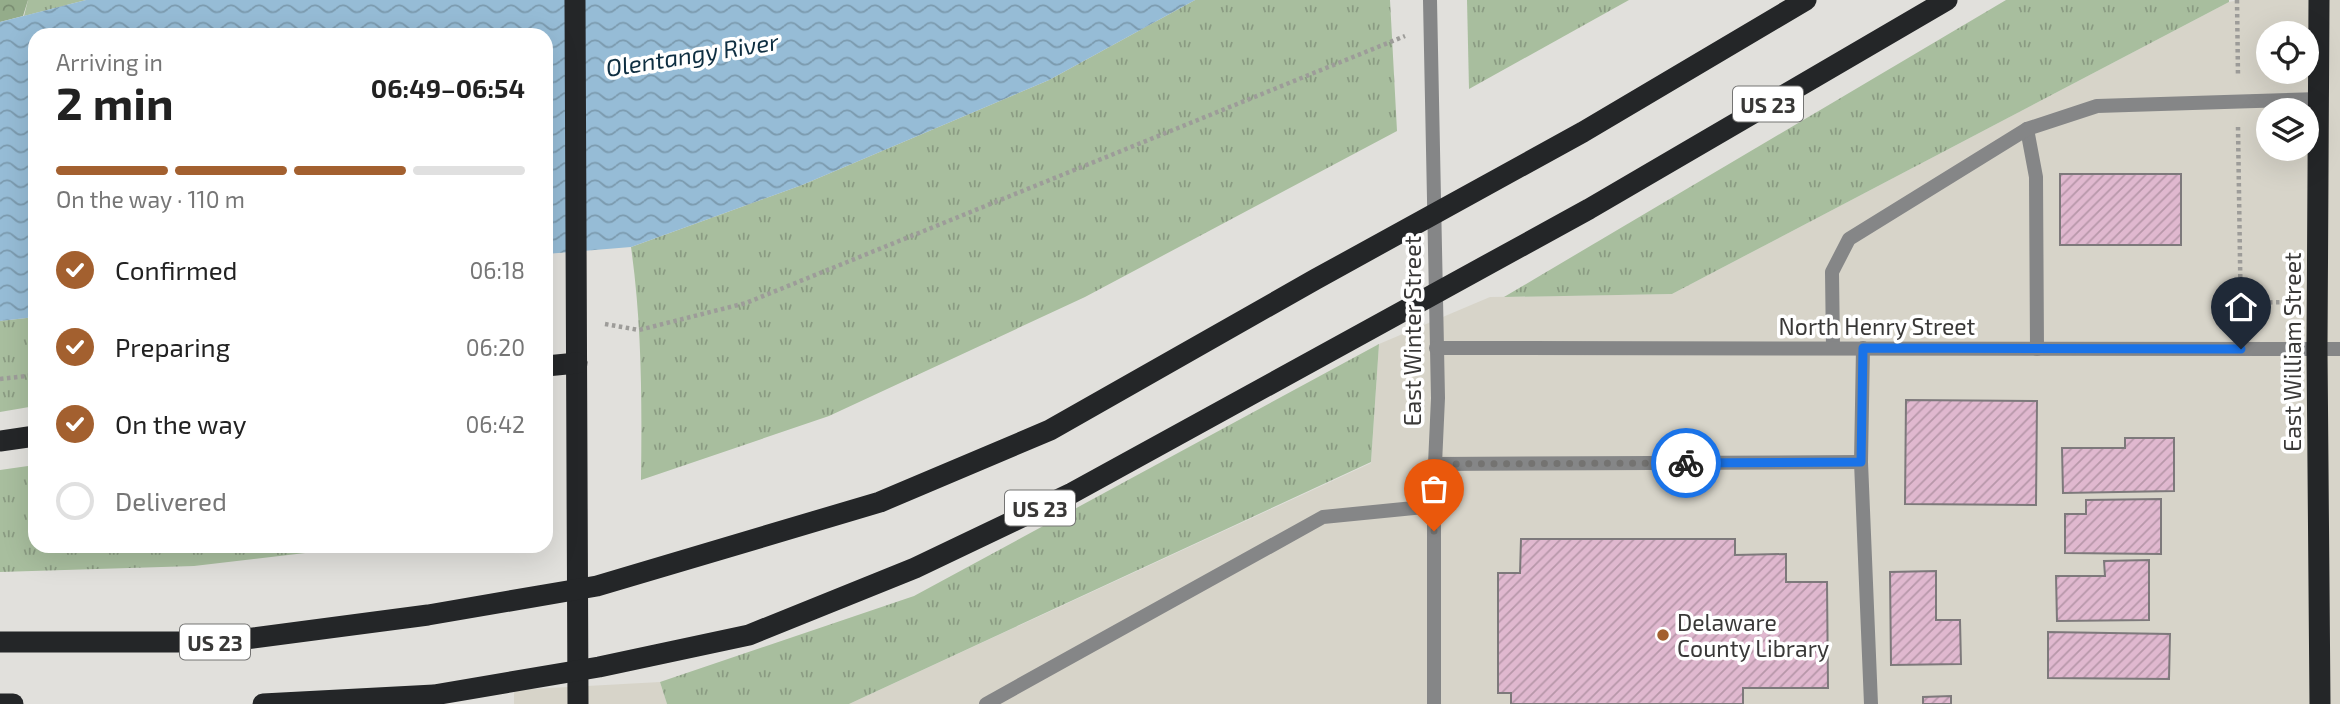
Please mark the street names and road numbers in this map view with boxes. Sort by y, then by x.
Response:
road number: US 23 [1733,86,1803,122]
street label: East Winter Street [1398,235,1426,426]
street label: East William Street [2278,252,2306,452]
street label: North Henry Street [1779,312,1976,340]
road number: US 23 [1005,490,1075,526]
road number: US 23 [180,624,250,660]

